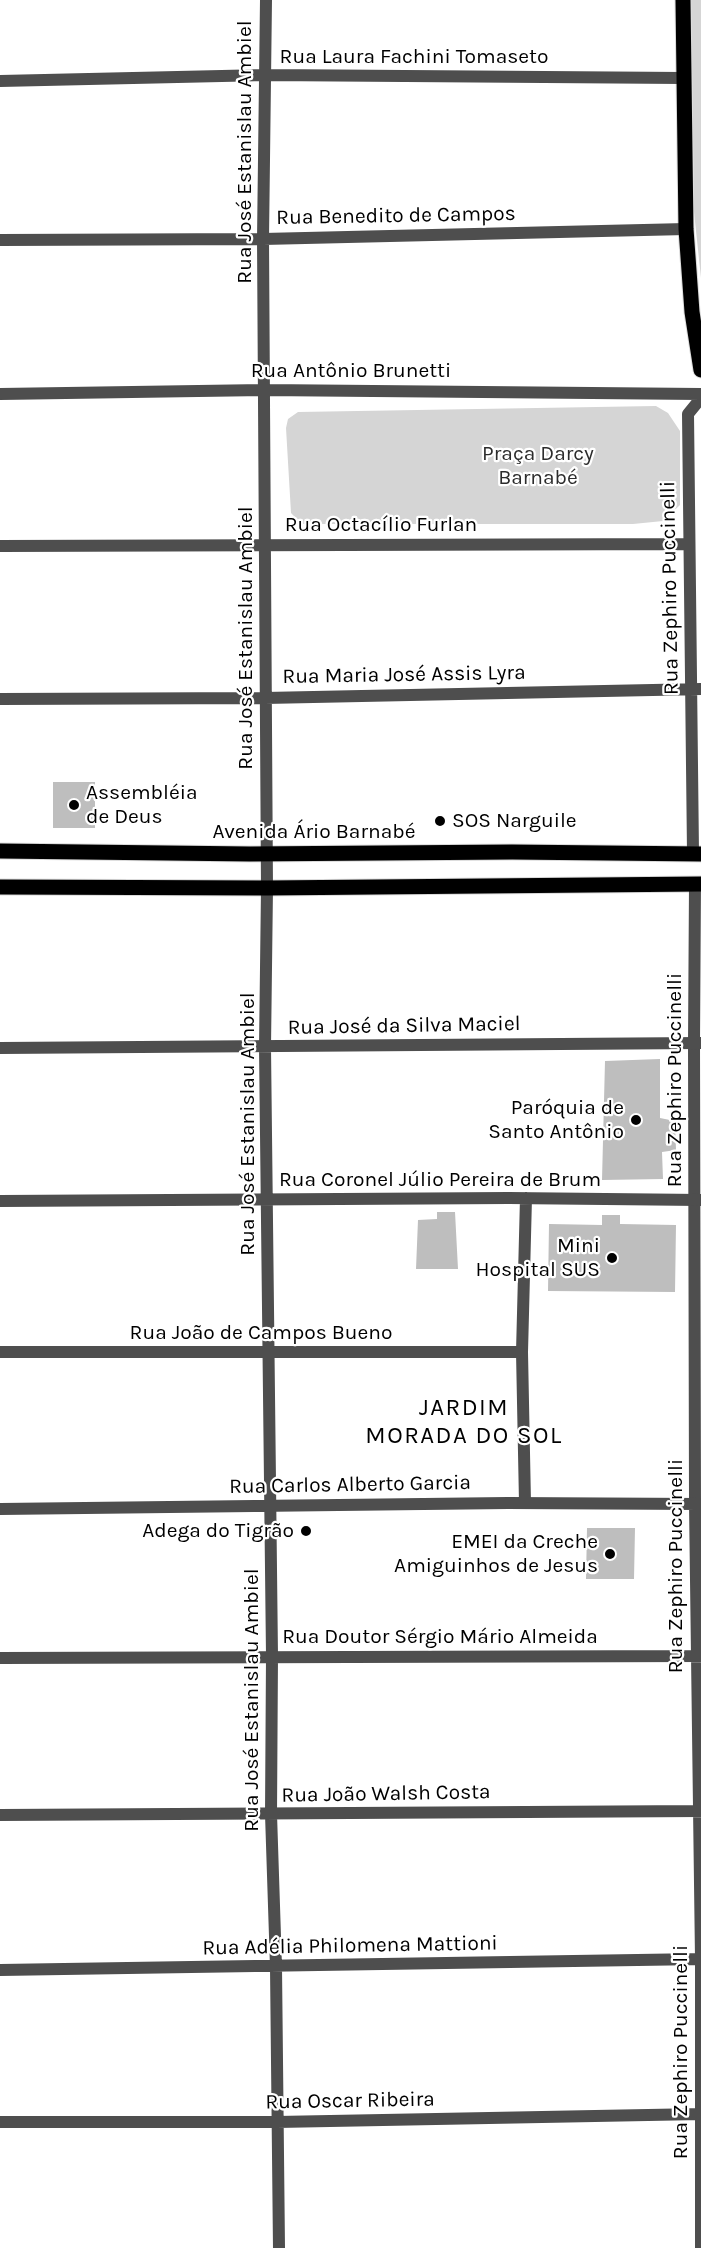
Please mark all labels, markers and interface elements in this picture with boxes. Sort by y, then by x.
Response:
street label: Rua José Estanislau Ambiel [232,20,258,284]
street label: Rua Laura Fachini Tomaseto [280,44,548,70]
street label: Rua Benedito de Campos [276,201,516,231]
street label: Rua Antônio Brunetti [251,358,451,384]
park label: Praça Darcy Barnabé [482,441,594,491]
street label: Rua Zephiro Puccinelli [656,481,684,695]
street label: Rua José Estanislau Ambiel [233,506,259,770]
street label: Rua Octacílio Furlan [285,512,477,538]
street label: Rua Maria José Assis Lyra [282,660,526,690]
place label: Assembléia de Deus [86,780,197,830]
marker: Assembléia de Deus [67,798,81,812]
place label: SOS Narguile [452,808,577,834]
marker: SOS Narguile [433,814,447,828]
street label: Avenida Ário Barnabé [213,819,415,845]
street label: Rua Zephiro Puccinelli [662,973,688,1187]
street label: Rua José Estanislau Ambiel [235,992,261,1256]
street label: Rua José da Silva Maciel [287,1011,521,1041]
place label: Paróquia de Santo Antônio [488,1095,624,1145]
marker: Paróquia de Santo Antônio [629,1113,643,1127]
street label: Rua Coronel Júlio Pereira de Brum [279,1167,601,1193]
place label: Mini Hospital SUS [475,1233,600,1283]
marker: Mini Hospital SUS [605,1251,619,1265]
street label: Rua João de Campos Bueno [130,1320,392,1346]
district label: JARDIM MORADA DO SOL [365,1394,563,1450]
street label: Rua Zephiro Puccinelli [663,1459,689,1673]
street label: Rua Carlos Alberto Garcia [229,1470,471,1500]
place label: Adega do Tigrão [142,1518,294,1544]
marker: Adega do Tigrão [299,1524,313,1538]
place label: EMEI da Creche Amiguinhos de Jesus [394,1529,598,1579]
marker: EMEI da Creche Amiguinhos de Jesus [603,1547,617,1561]
street label: Rua José Estanislau Ambiel [239,1568,265,1832]
street label: Rua Doutor Sérgio Mário Almeida [282,1624,598,1650]
street label: Rua João Walsh Costa [281,1780,491,1808]
street label: Rua Adélia Philomena Mattioni [202,1931,498,1961]
street label: Rua Zephiro Puccinelli [668,1945,694,2159]
street label: Rua Oscar Ribeira [265,2087,435,2115]

